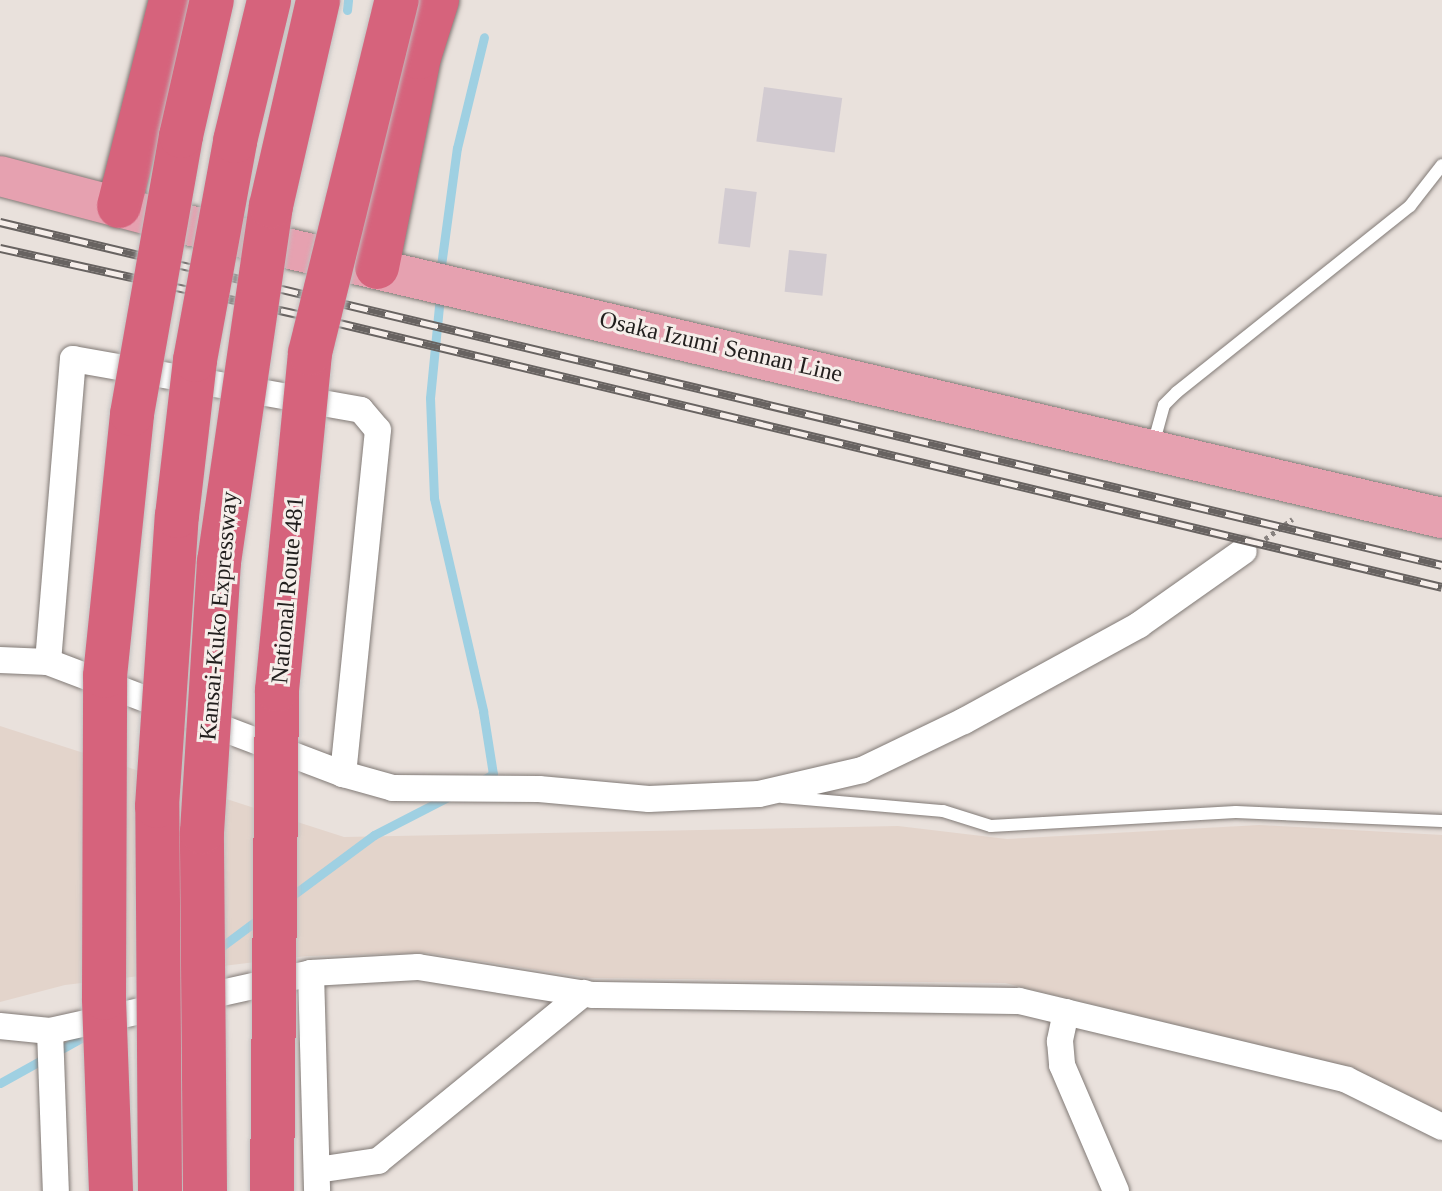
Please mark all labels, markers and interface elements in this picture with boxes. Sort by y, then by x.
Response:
street label: Osaka Izumi Sennan Line [582,302,860,392]
street label: Kansai-Kuko Expressway [193,478,245,754]
street label: National Route 481 [264,483,312,697]

